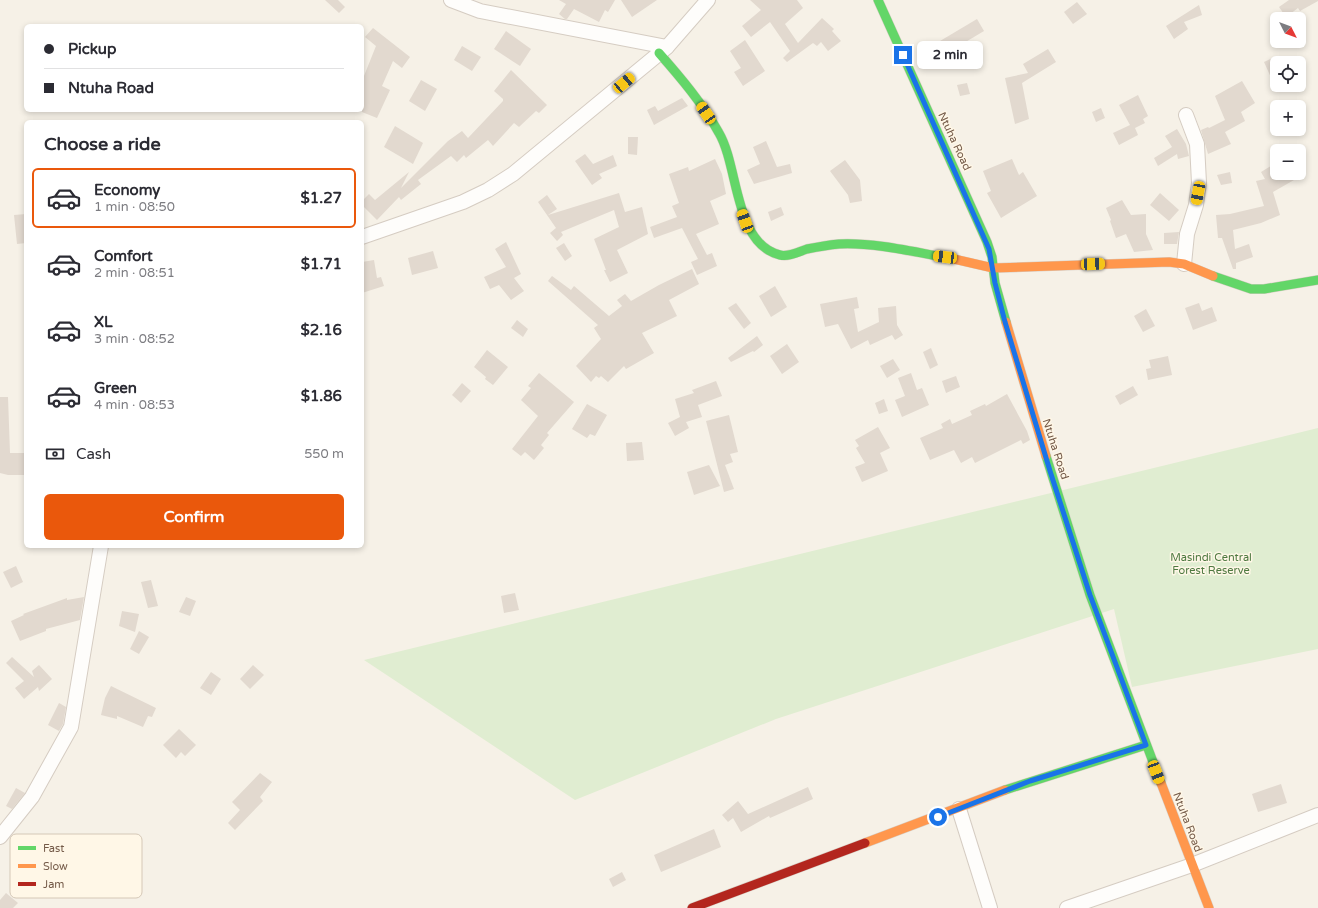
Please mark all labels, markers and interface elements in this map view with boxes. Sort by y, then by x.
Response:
north arrow [1270,12,1306,48]
map controls [1270,12,1306,180]
text: Pickup [68,40,116,58]
callout: 2 min [917,41,983,69]
route end [894,46,912,64]
text: 2 min [933,47,967,63]
button: locate [1270,56,1306,92]
car [611,71,637,95]
text: Ntuha Road [68,79,154,97]
car [694,100,718,126]
button: + [1270,100,1306,136]
street label: Ntuha Road [935,110,974,173]
text: Choose a ride [44,133,161,155]
button: − [1270,144,1306,180]
icon: car [46,180,82,216]
car [1190,180,1206,206]
text: Economy [94,181,160,199]
text: $1.27 [301,189,342,207]
text: 1 min · 08:50 [94,199,175,215]
car [735,208,755,234]
icon: car [46,246,82,282]
text: Comfort [94,247,153,265]
car [932,250,958,264]
text: $1.71 [301,255,342,273]
car [1081,258,1105,270]
text: 2 min · 08:51 [94,265,175,281]
icon: car [46,312,82,348]
text: XL [94,313,113,331]
text: $2.16 [301,321,342,339]
text: 3 min · 08:52 [94,331,175,347]
icon: car [46,378,82,414]
text: Green [94,379,137,397]
text: $1.86 [301,387,342,405]
text: 4 min · 08:53 [94,397,175,413]
street label: Ntuha Road [1040,417,1071,481]
icon: cash [44,443,66,465]
text: Cash [76,445,111,463]
text: 550 m [304,446,344,462]
button: Confirm [44,494,344,540]
park label: Masindi Central Forest Reserve [1170,551,1252,577]
car [1146,759,1166,785]
street label: Ntuha Road [1170,790,1205,854]
route start [929,808,947,826]
legend [10,834,142,898]
text: Fast [43,842,64,855]
text: Slow [43,860,68,873]
text: Jam [43,878,64,891]

